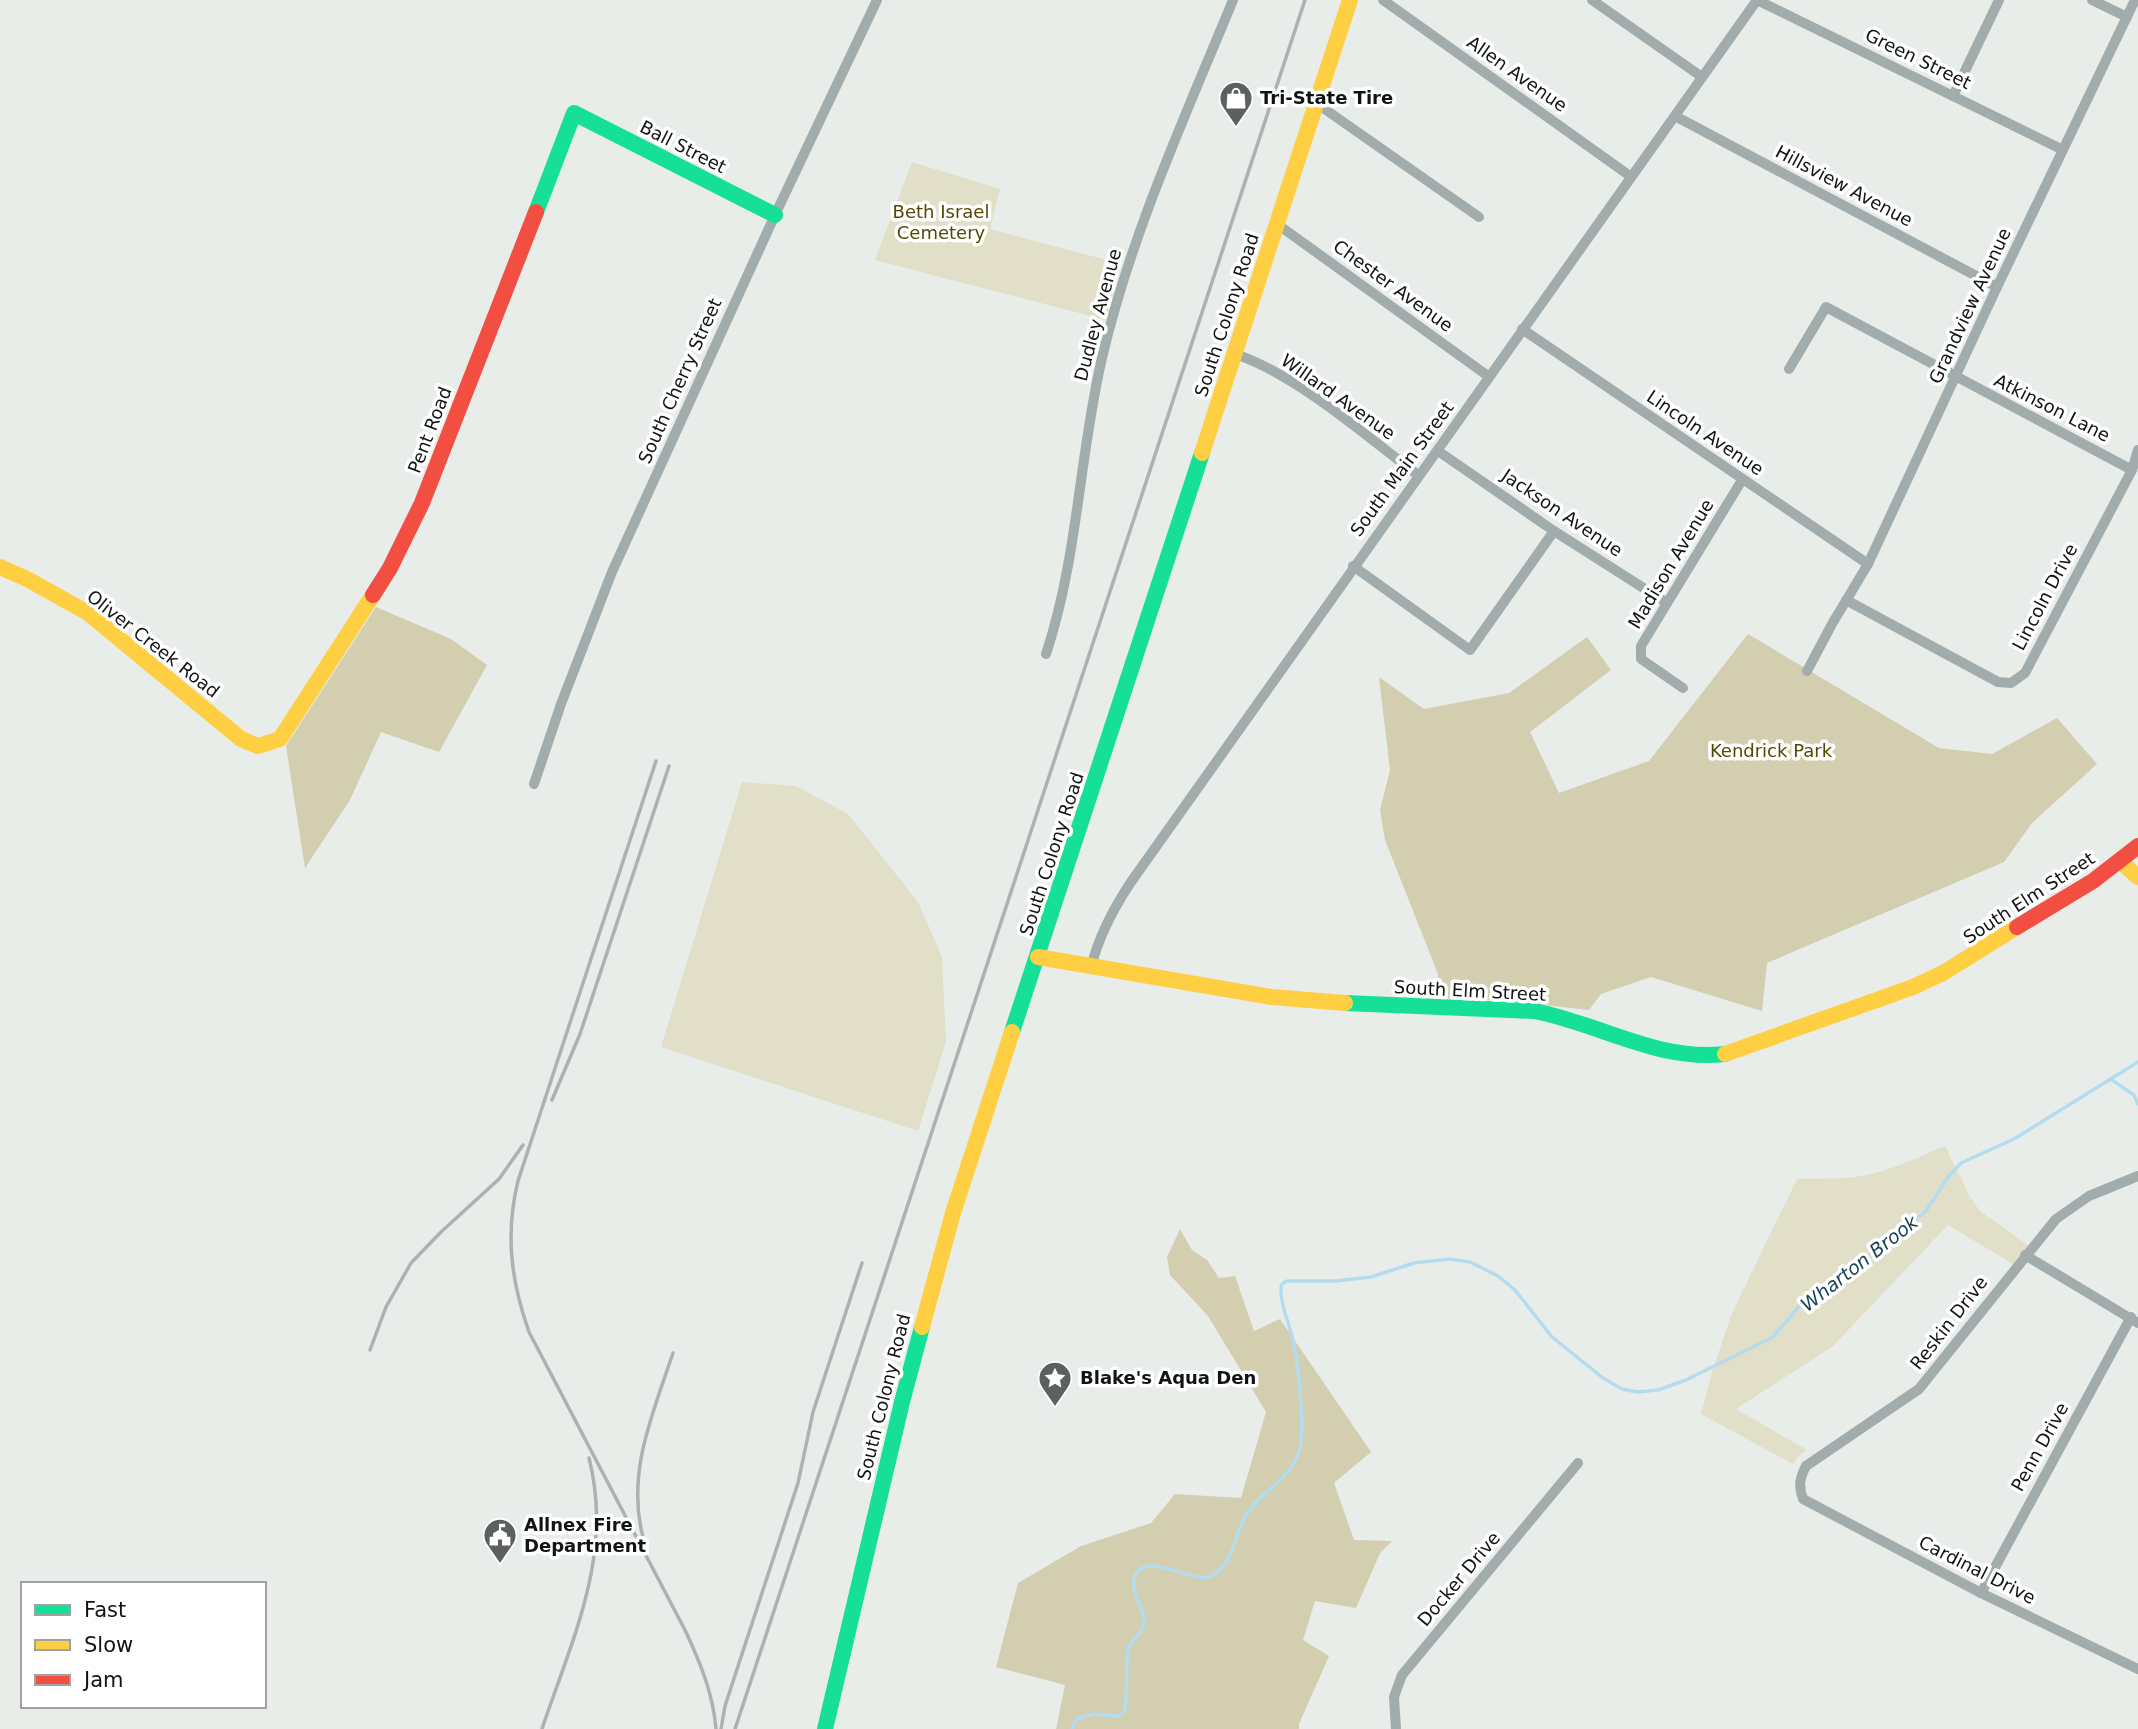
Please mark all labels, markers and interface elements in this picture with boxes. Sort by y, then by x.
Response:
street label: Green Street [1862,24,1974,93]
street label: Allen Avenue [1463,31,1571,116]
shop icon: Tri-State Tire [1217,79,1255,128]
place label: Tri-State Tire [1260,87,1393,108]
street label: Ball Street [637,116,730,177]
street label: Hillsview Avenue [1772,141,1916,231]
park label: Beth Israel Cemetery [893,201,989,243]
street label: Grandview Avenue [1924,225,2015,387]
street label: South Colony Road [1190,230,1263,399]
street label: Chester Avenue [1329,235,1457,336]
street label: Dudley Avenue [1070,246,1125,383]
street label: South Cherry Street [634,295,725,467]
street label: Willard Avenue [1277,349,1399,444]
street label: Atkinson Lane [1991,369,2114,446]
street label: Pent Road [403,384,456,476]
street label: Lincoln Avenue [1643,386,1768,479]
street label: South Main Street [1346,397,1458,540]
street label: Jackson Avenue [1497,464,1627,561]
street label: Madison Avenue [1624,495,1718,632]
street label: Lincoln Drive [2008,540,2081,654]
street label: Oliver Creek Road [83,585,224,702]
park label: Kendrick Park [1710,740,1833,761]
street label: South Colony Road [1015,769,1088,938]
street label: South Elm Street [1959,847,2098,948]
street label: South Elm Street [1393,976,1547,1005]
water label: Wharton Brook [1796,1210,1923,1316]
street label: Reskin Drive [1906,1272,1992,1374]
street label: South Colony Road [853,1312,914,1482]
place icon: Blake's Aqua Den [1036,1359,1074,1408]
place label: Blake's Aqua Den [1080,1367,1256,1388]
street label: Penn Drive [2007,1399,2072,1495]
place label: Allnex Fire Department [524,1514,646,1556]
public building icon: Allnex Fire Department [481,1516,519,1565]
street label: Docker Drive [1413,1527,1504,1630]
street label: Cardinal Drive [1915,1531,2039,1608]
legend [21,1582,266,1708]
text: Fast [84,1598,126,1622]
text: Slow [84,1633,133,1657]
text: Jam [82,1668,124,1692]

